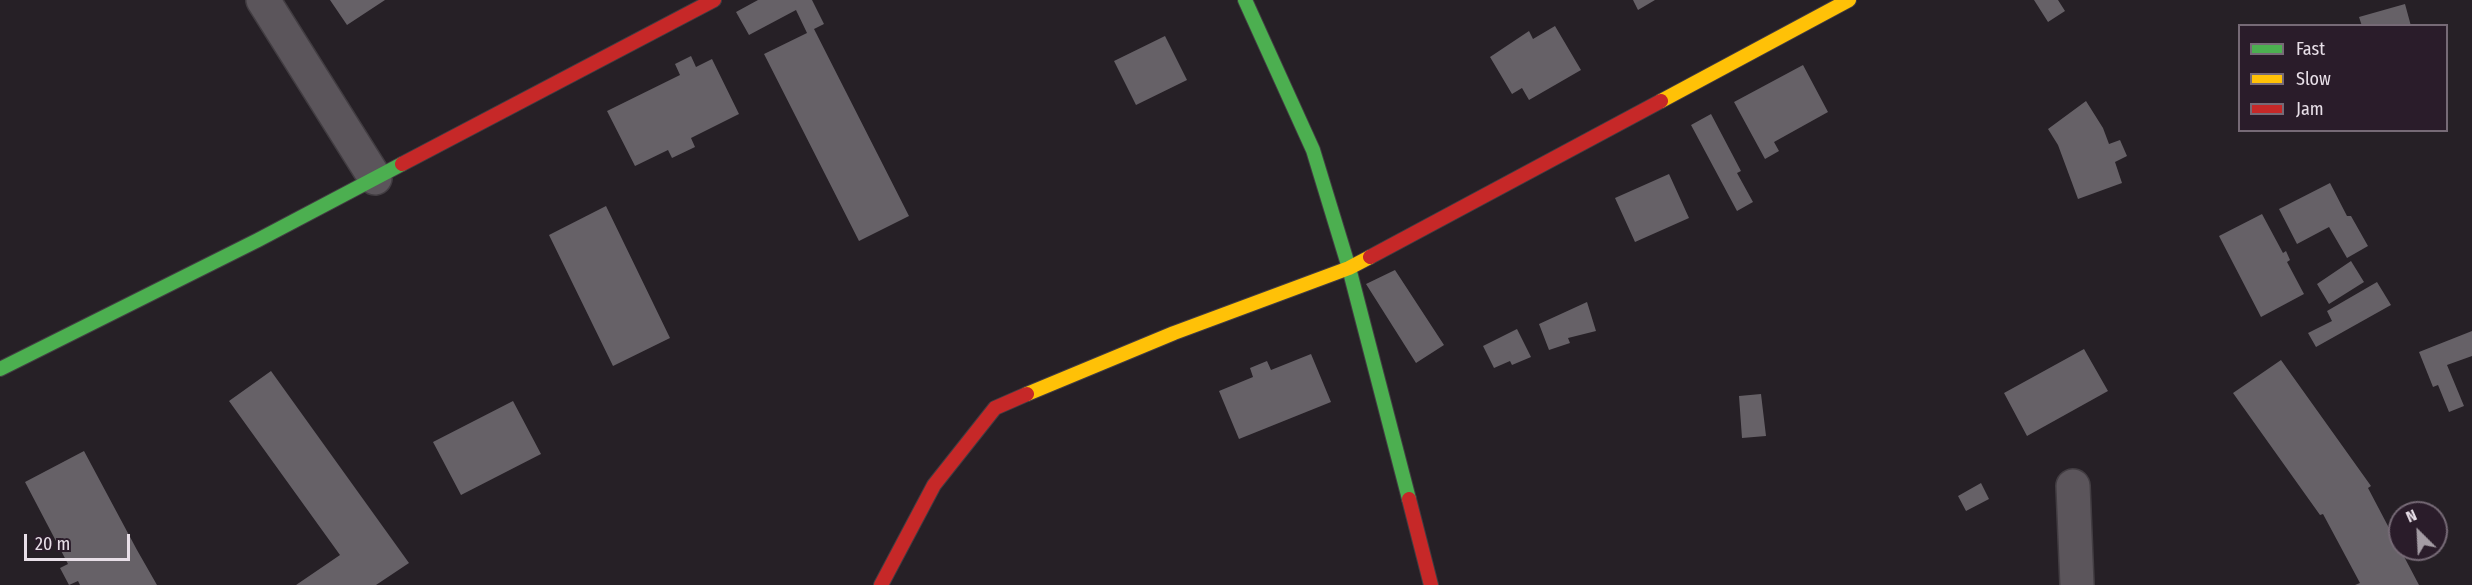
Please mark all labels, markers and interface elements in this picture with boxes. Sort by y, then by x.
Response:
legend [2238,24,2448,132]
text: Fast [2296,38,2325,60]
text: Slow [2296,68,2331,90]
text: Jam [2296,98,2324,120]
north arrow [2388,501,2448,561]
text: N [2403,505,2420,527]
scale bar [27,522,134,560]
text: 20 m [35,533,70,555]

